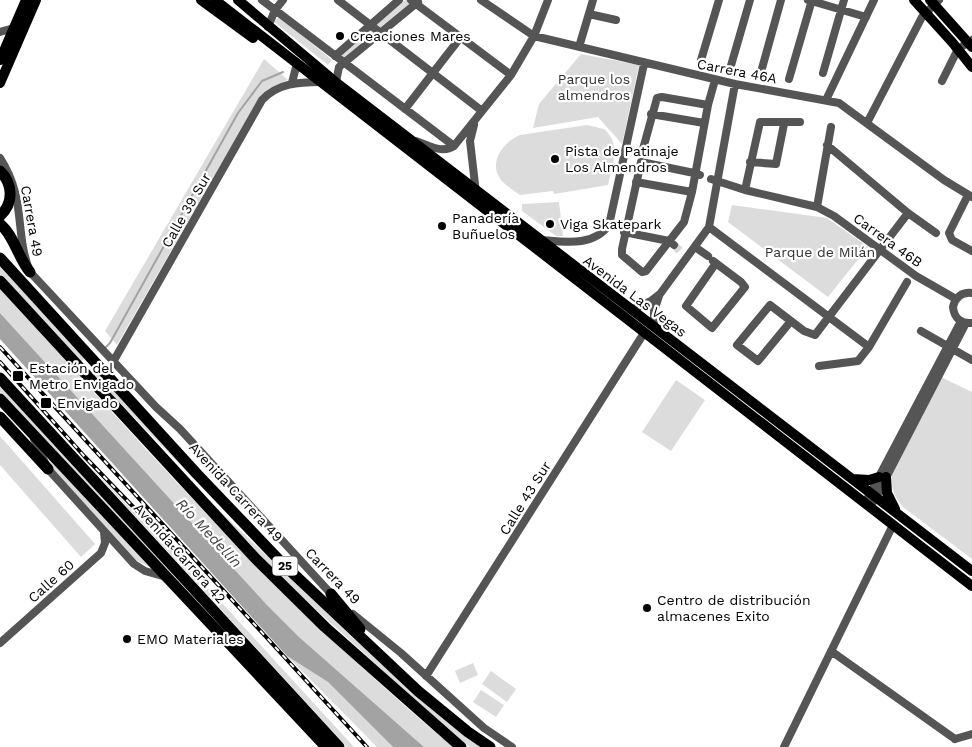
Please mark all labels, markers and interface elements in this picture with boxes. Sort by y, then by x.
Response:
place label: Creaciones Mares [350,28,471,44]
marker: Creaciones Mares [334,30,346,42]
street label: Carrera 46A [696,55,778,87]
park label: Parque los almendros [558,71,630,103]
place label: Pista de Patinaje Los Almendros [565,143,679,175]
marker: Pista de Patinaje Los Almendros [549,153,561,165]
street label: Calle 39 Sur [158,169,214,250]
street label: Carrera 49 [18,184,46,258]
place label: Panadería Buñuelos [452,210,519,242]
street label: Carrera 46B [851,210,925,270]
place label: Viga Skatepark [560,216,661,232]
marker: Viga Skatepark [544,218,556,230]
marker: Panadería Buñuelos [436,220,448,232]
park label: Parque de Milán [765,244,875,260]
street label: Avenida Las Vegas [580,252,690,340]
place label: Estación del Metro Envigado [29,360,134,392]
marker: Estación del Metro Envigado [11,369,25,383]
place label: Envigado [57,395,118,411]
marker: Envigado [39,396,53,410]
street label: Avenida Carrera 49 [186,439,286,545]
street label: Calle 43 Sur [496,458,554,538]
water label: Río Medellín [172,495,246,571]
street label: Avenida Carrera 42 [131,500,229,606]
street label: Carrera 49 [302,545,364,607]
street label: Calle 60 [25,556,77,606]
road number: 25 [272,556,298,576]
place label: Centro de distribución almacenes Exito [657,592,811,624]
marker: Centro de distribución almacenes Exito [641,602,653,614]
place label: EMO Materiales [137,631,244,647]
marker: EMO Materiales [121,633,133,645]

